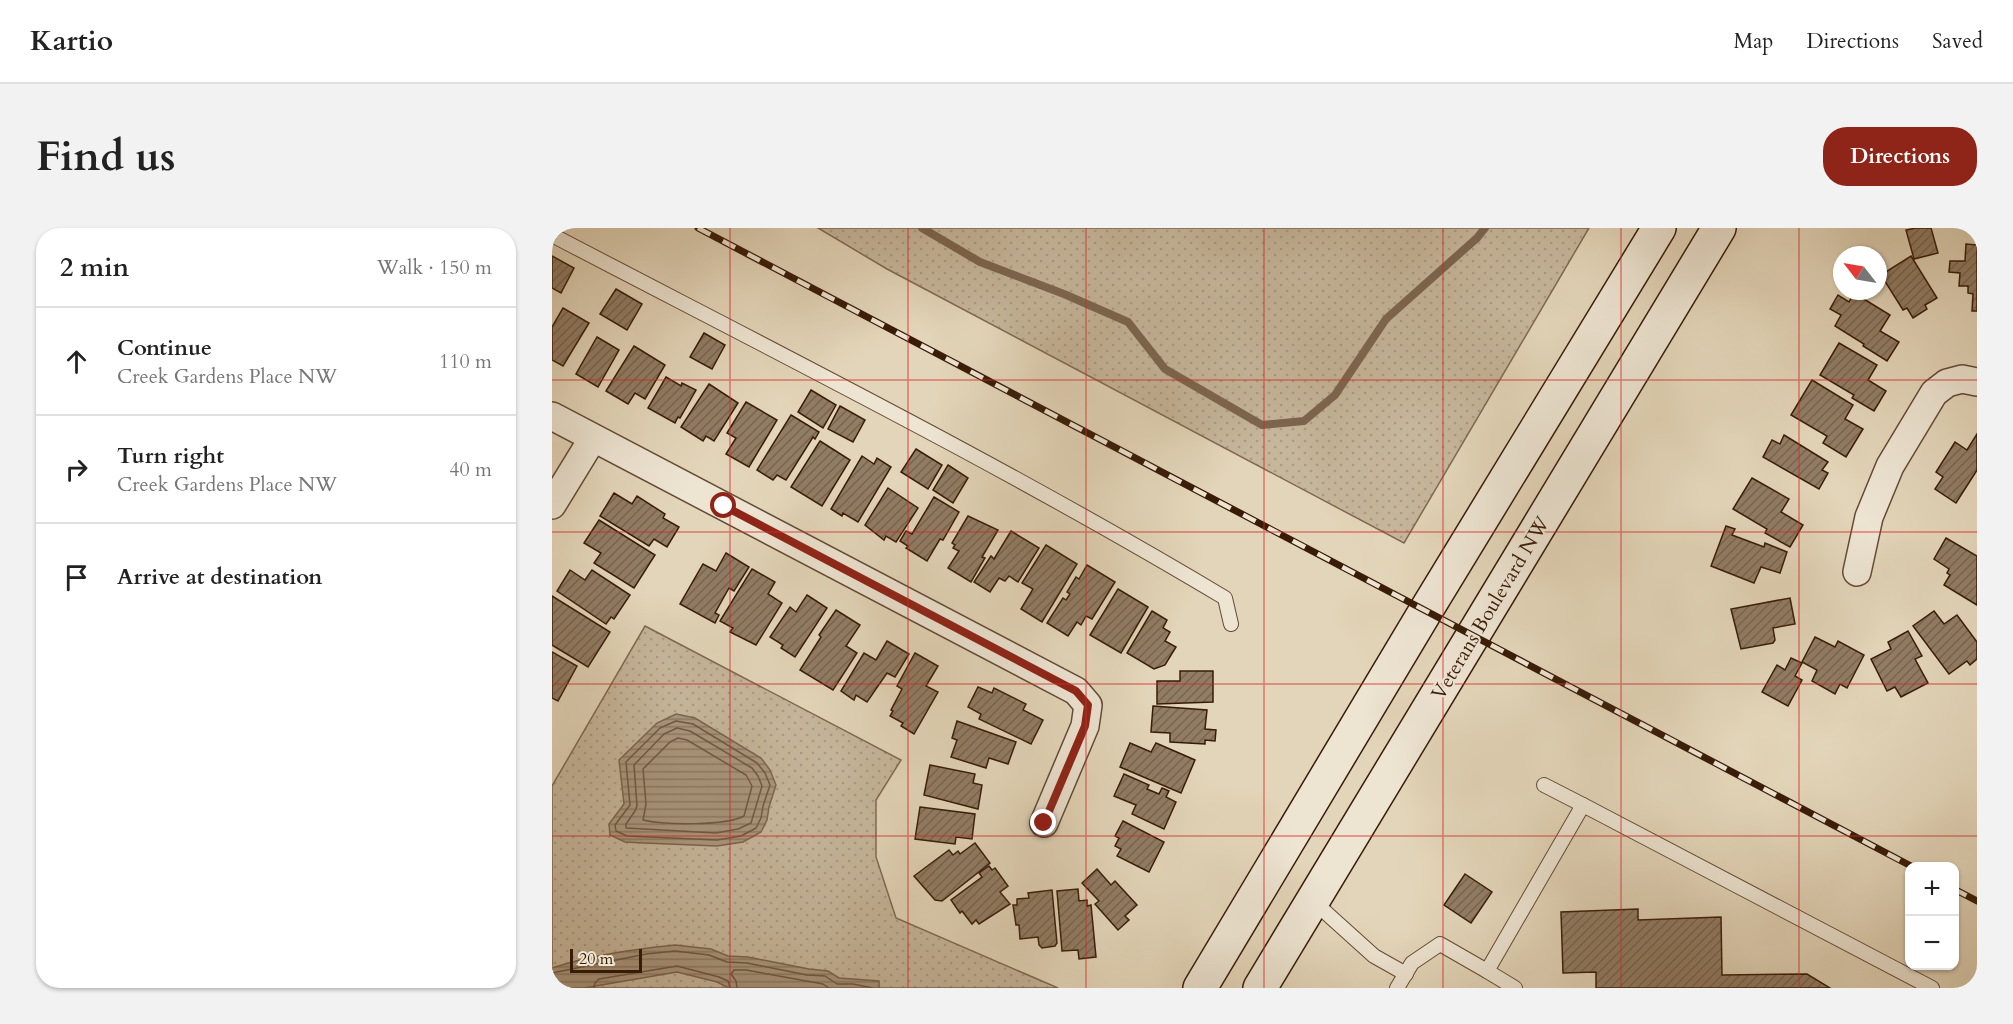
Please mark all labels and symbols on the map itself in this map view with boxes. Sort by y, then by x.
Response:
north arrow [1833,246,1887,300]
route start [710,492,736,518]
street label: Veterans Boulevard NW [1425,511,1556,705]
route end [1030,809,1056,835]
scale bar [570,946,642,974]

